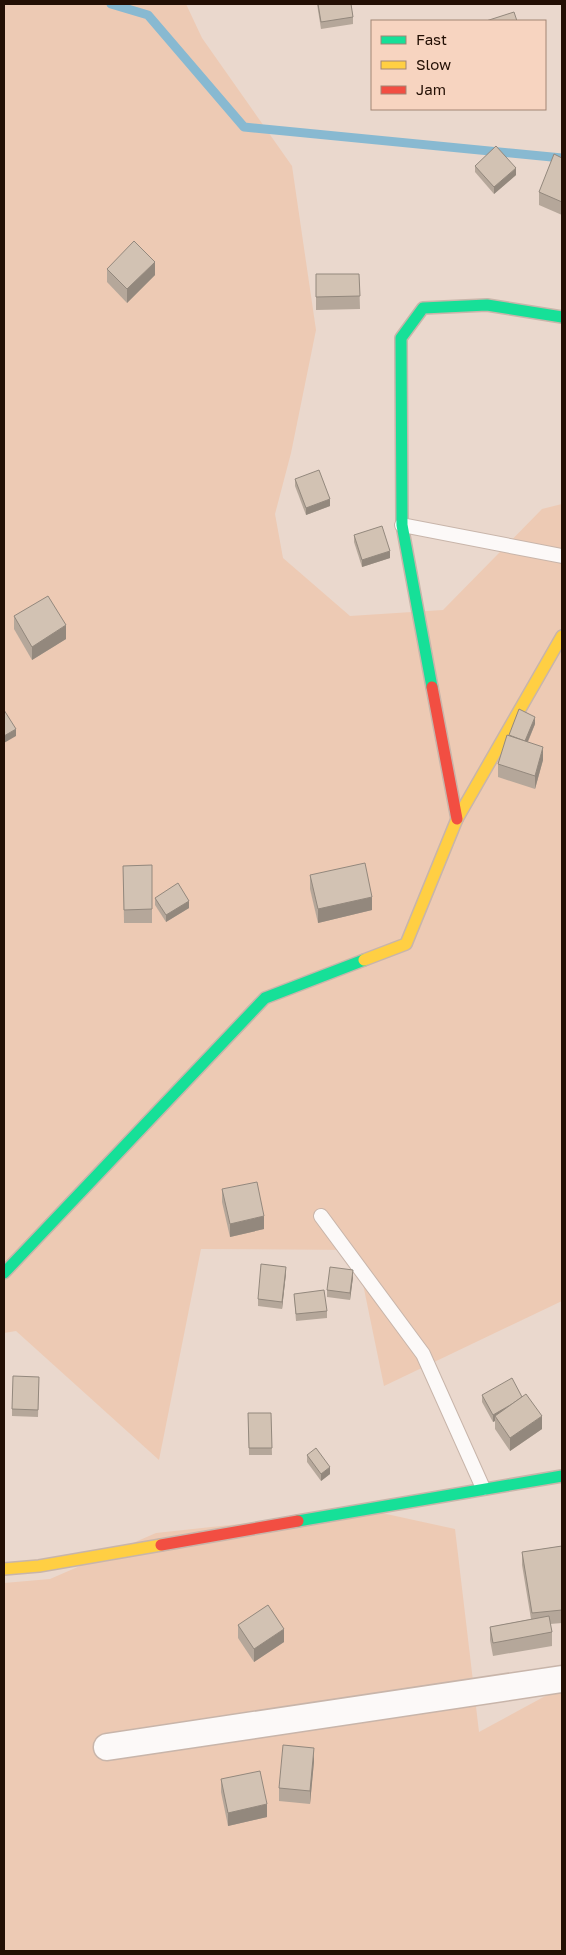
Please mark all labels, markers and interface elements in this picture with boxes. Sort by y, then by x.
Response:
legend [371,20,546,110]
text: Fast [416,30,447,48]
text: Slow [416,55,451,73]
text: Jam [416,80,446,98]

